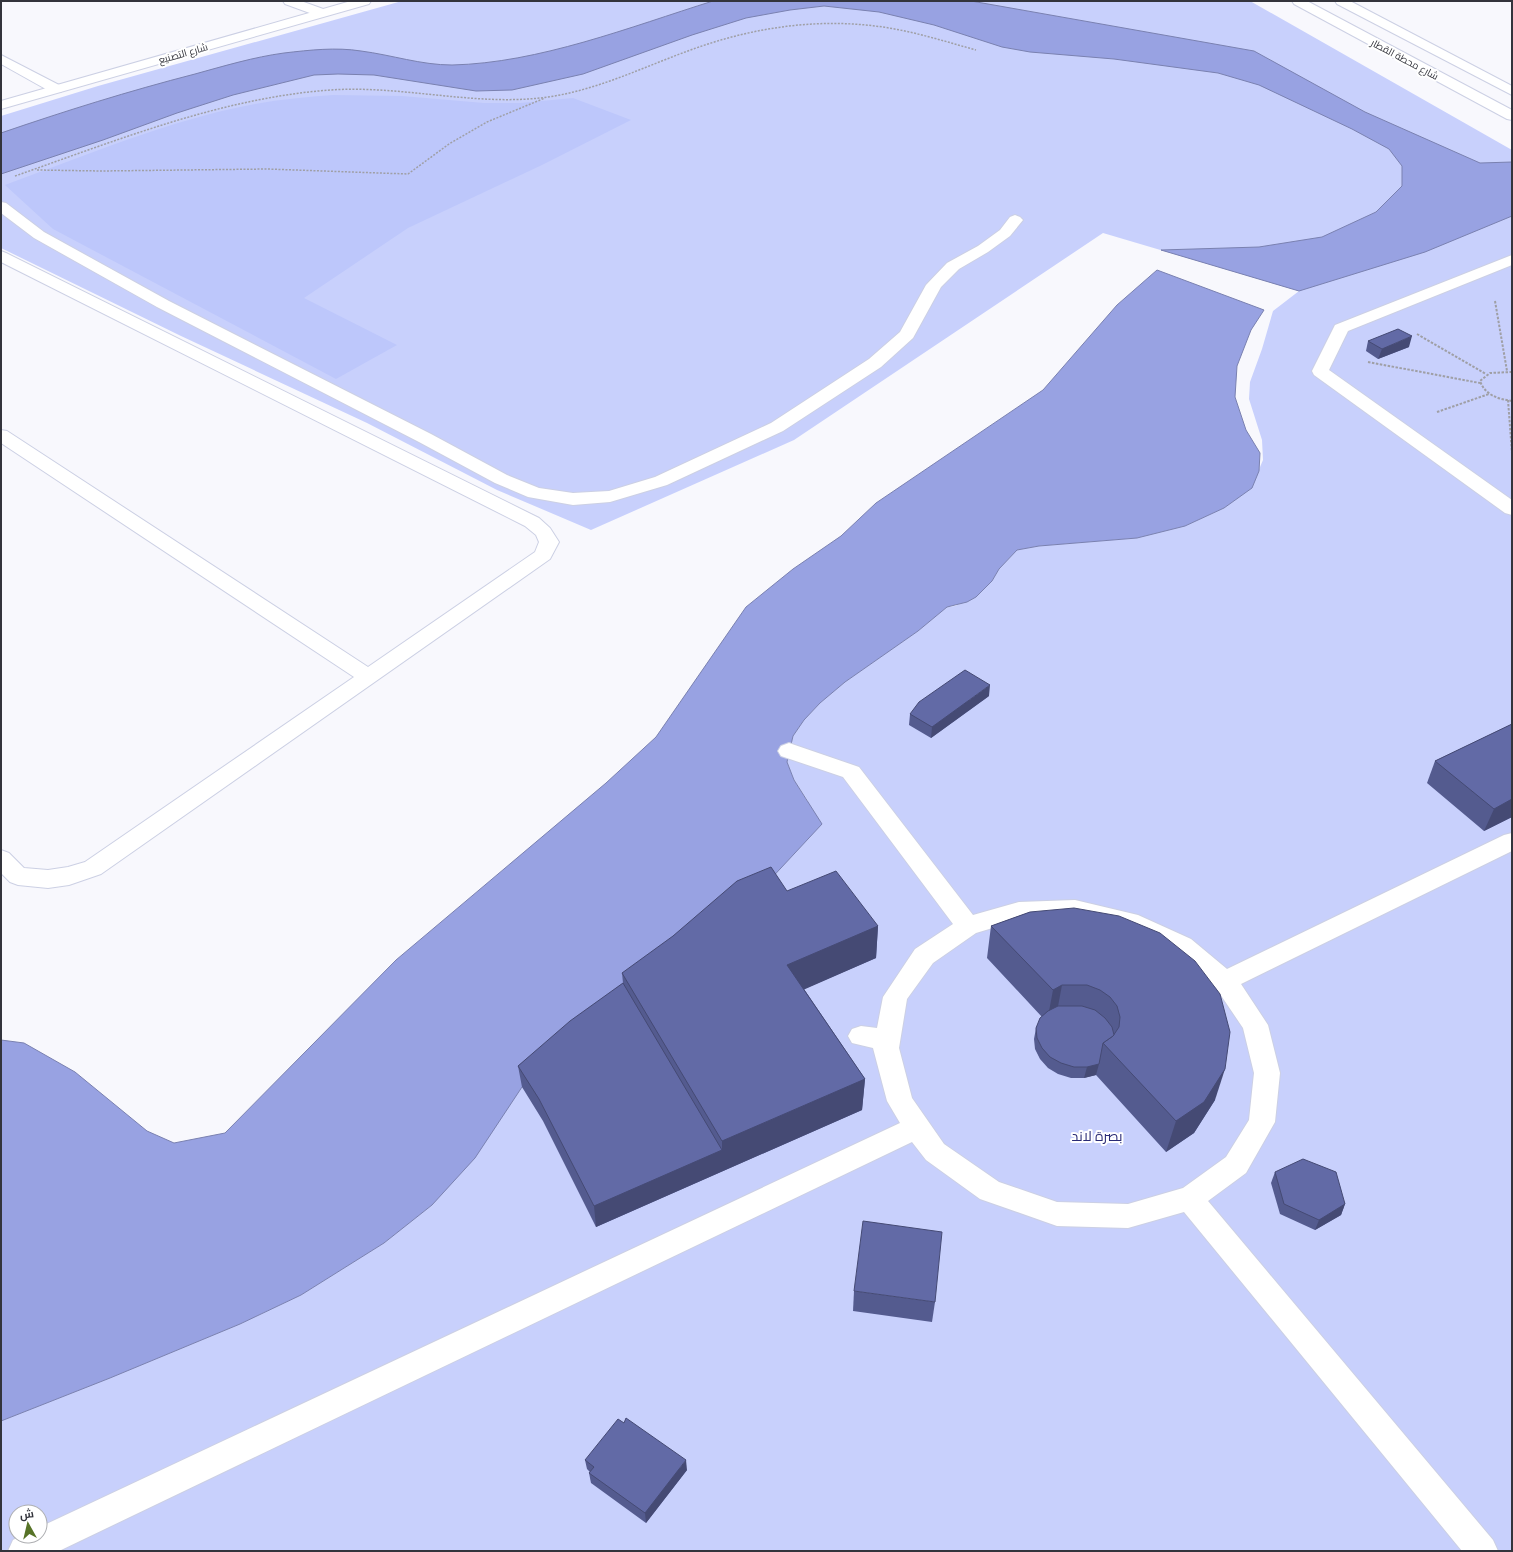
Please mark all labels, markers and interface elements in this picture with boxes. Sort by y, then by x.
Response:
street label: شارع محطة القطار [1368,37,1440,83]
street label: شارع التصنيع [157,41,209,67]
park label: بصرة لاند [1071,1128,1123,1145]
north arrow [8,1504,48,1544]
text: ش [19,1507,35,1522]

